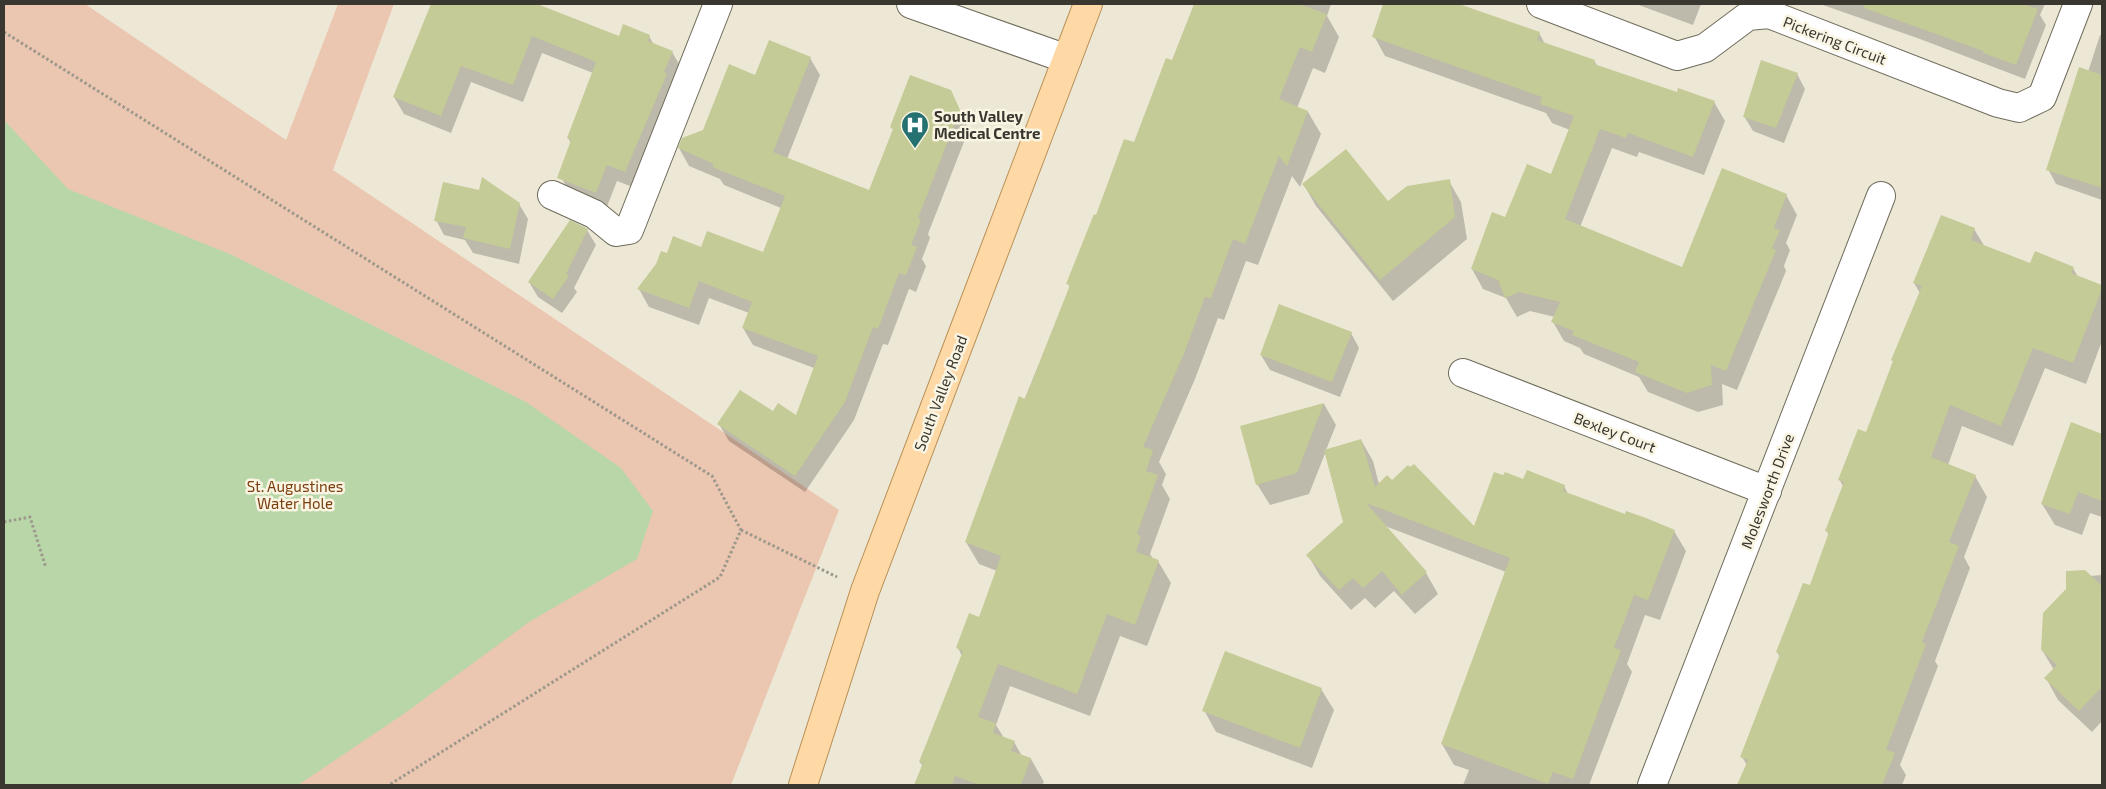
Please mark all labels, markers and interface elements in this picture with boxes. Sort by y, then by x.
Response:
street label: Pickering Circuit [1781,12,1889,68]
place label: South Valley Medical Centre [934,107,1040,142]
hospital icon: South Valley Medical Centre [900,110,930,149]
street label: South Valley Road [910,333,970,453]
street label: Bexley Court [1572,408,1659,456]
street label: Molesworth Drive [1737,431,1797,551]
park label: St. Augustines Water Hole [247,477,343,512]

